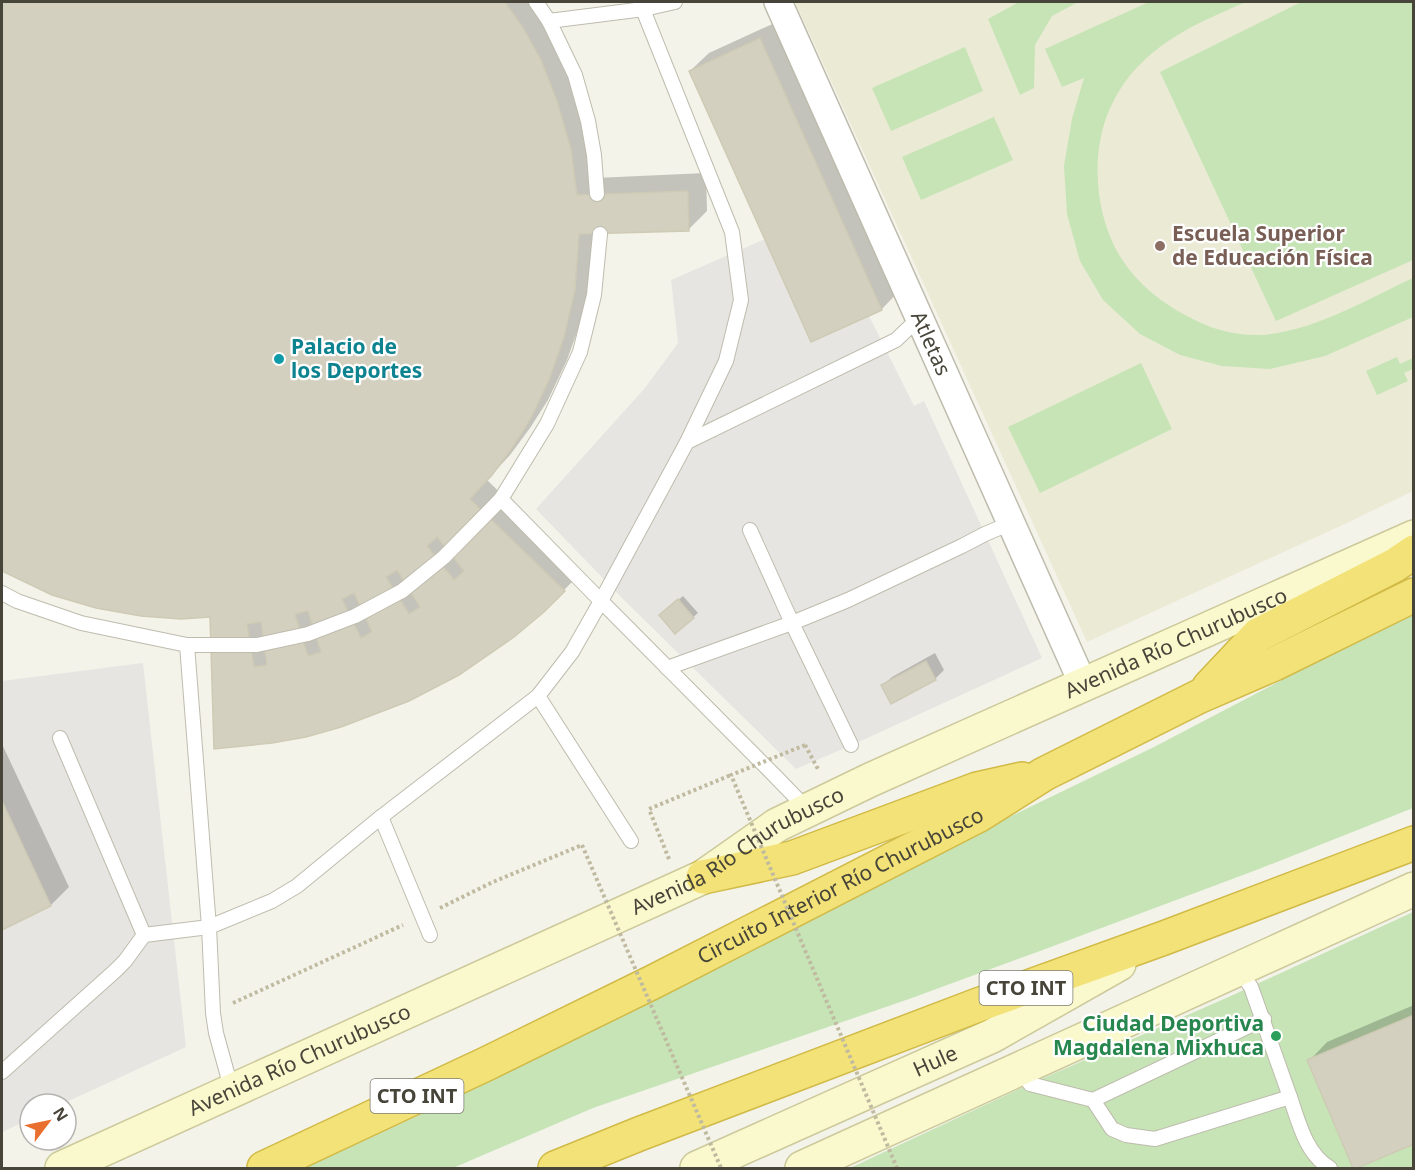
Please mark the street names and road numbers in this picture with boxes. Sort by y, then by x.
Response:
street label: Atletas [905,306,958,380]
street label: Avenida Río Churubusco [1060,580,1291,704]
street label: Avenida Río Churubusco [626,780,848,921]
street label: Circuito Interior Río Churubusco [692,800,988,970]
road number: CTO INT [980,971,1072,1005]
street label: Avenida Río Churubusco [184,997,415,1122]
street label: Hule [908,1038,961,1083]
road number: CTO INT [370,1079,464,1113]

